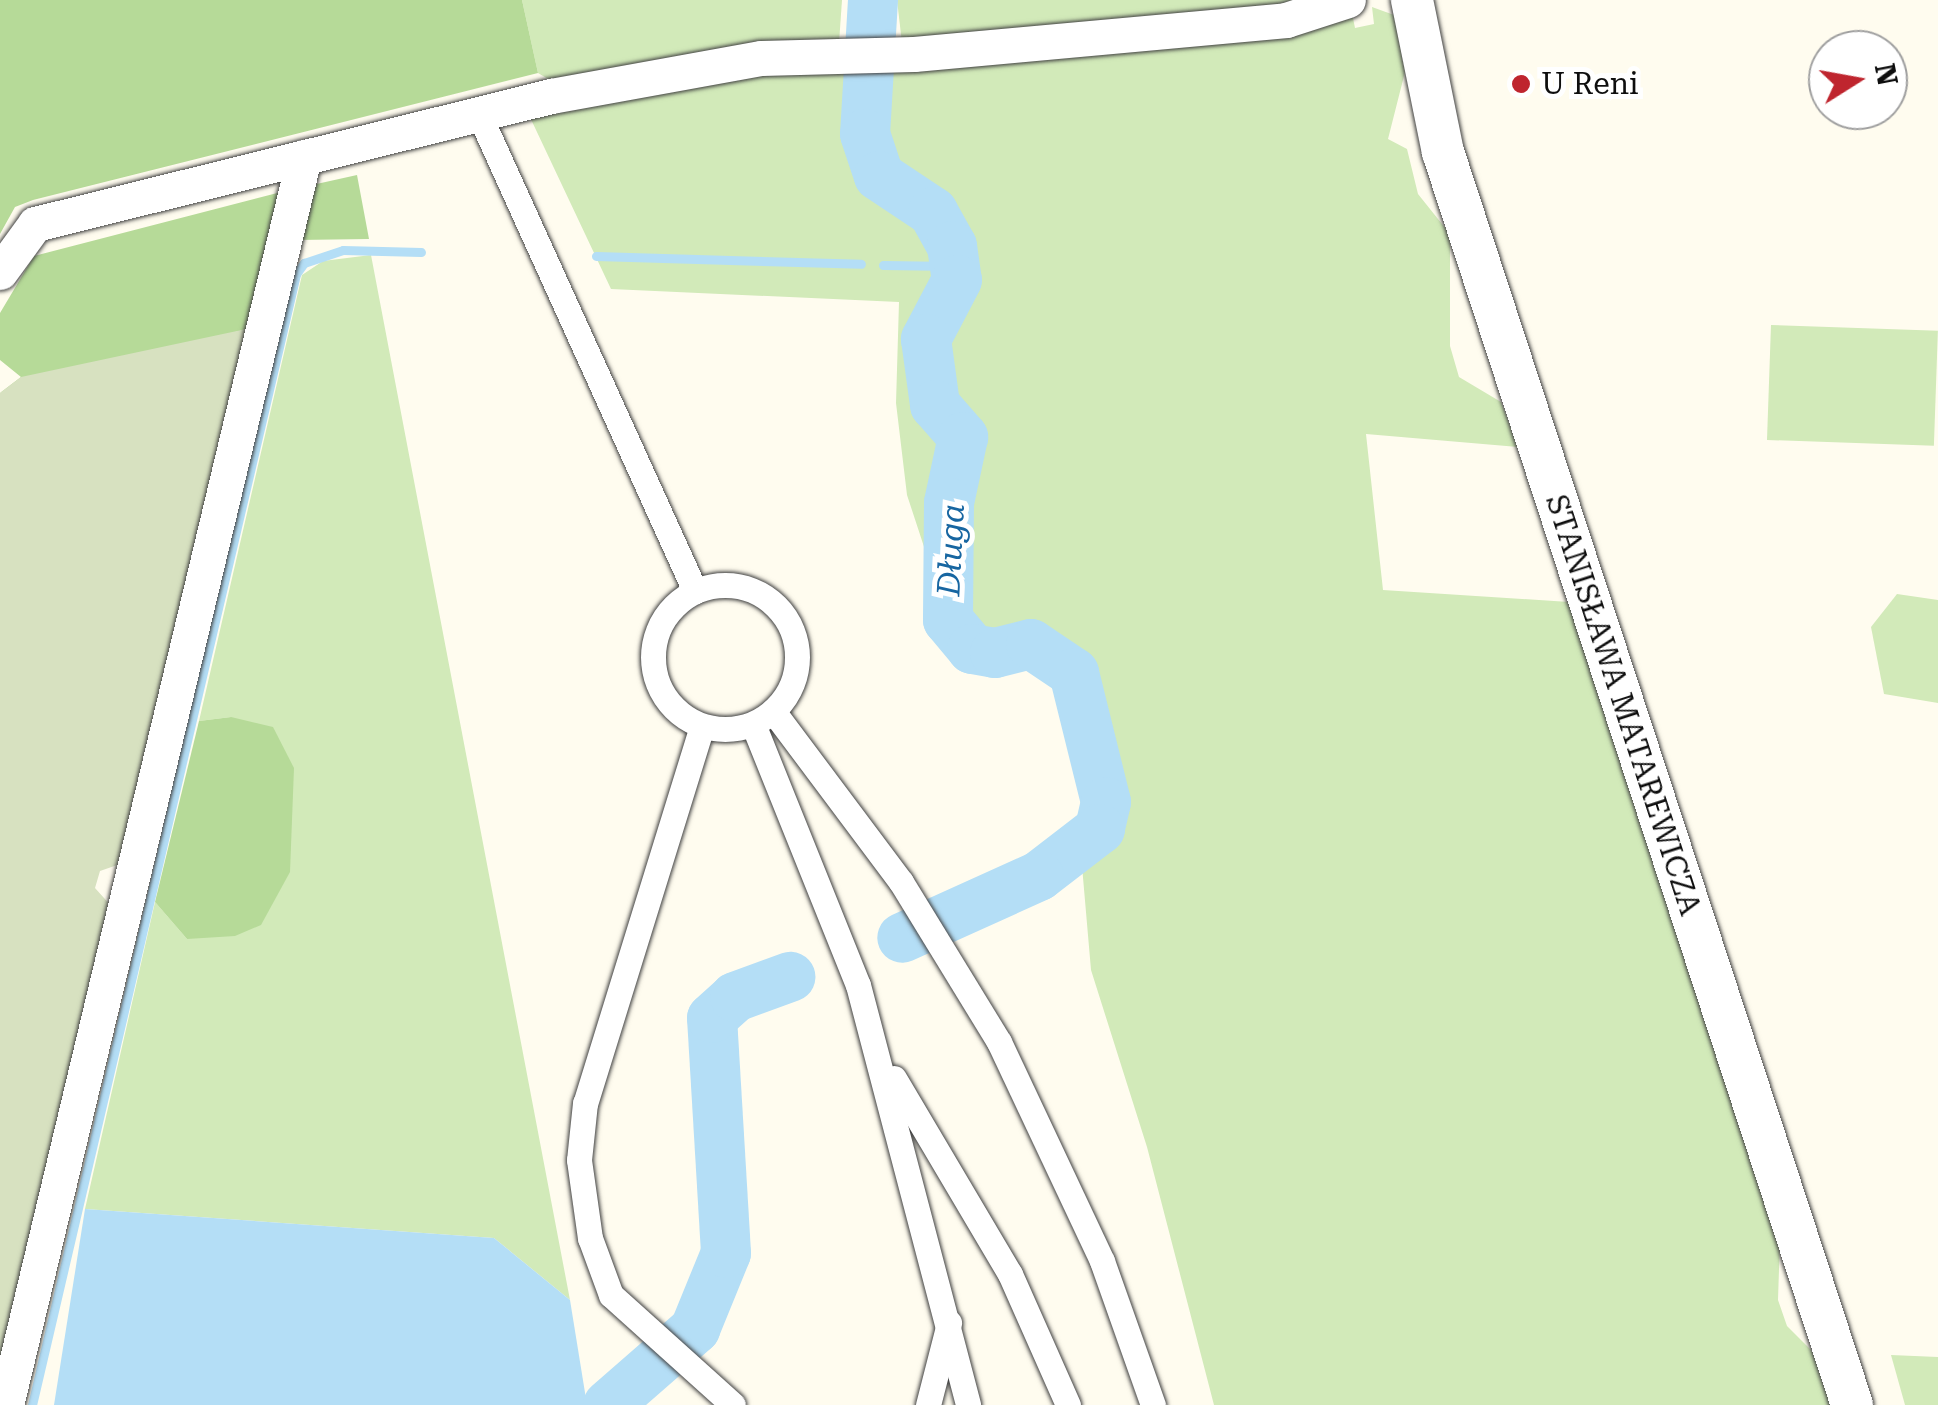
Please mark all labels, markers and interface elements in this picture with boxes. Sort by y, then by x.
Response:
north arrow [1808,30,1908,130]
text: N [1868,61,1904,88]
place label: U Reni [1541,66,1639,102]
marker: U Reni [1510,73,1532,95]
street label: STANISŁAWA MATAREWICZA [1538,490,1708,920]
water label: Długa [929,503,973,597]

